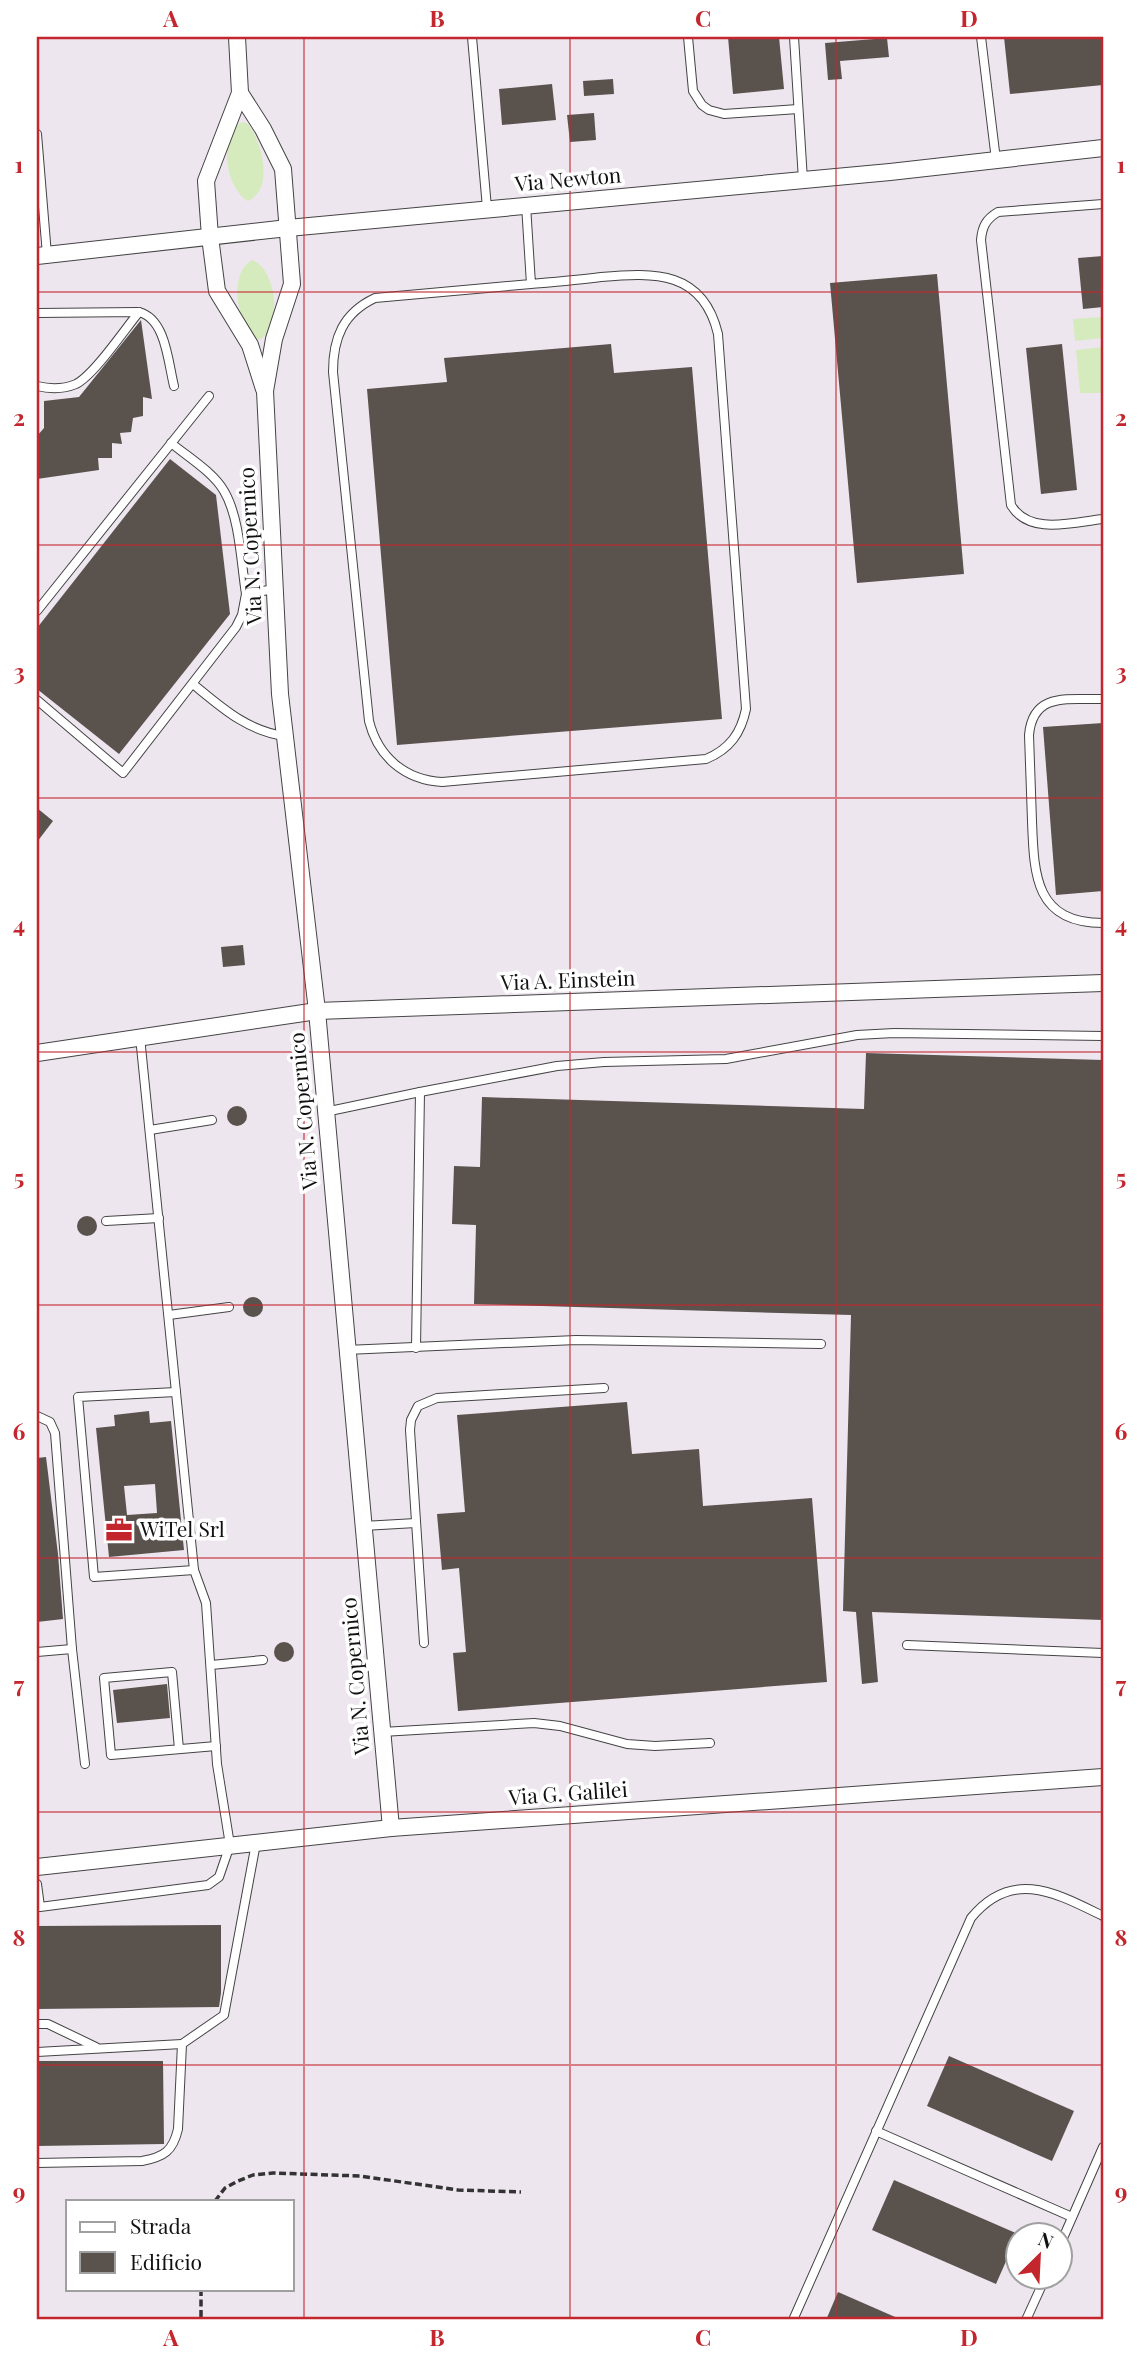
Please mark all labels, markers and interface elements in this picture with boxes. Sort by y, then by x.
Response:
text: A [162,2,179,33]
text: B [429,2,445,33]
text: C [695,2,711,33]
text: D [960,2,978,33]
text: 1 [15,148,24,179]
text: 1 [1117,148,1126,179]
street label: Via Newton [512,159,623,197]
text: 2 [13,401,25,432]
text: 2 [1115,401,1127,432]
street label: Via N. Copernico [231,467,267,627]
text: 3 [13,655,25,686]
text: 3 [1115,655,1127,686]
text: 4 [13,908,25,939]
text: 4 [1115,908,1127,939]
street label: Via A. Einstein [499,963,636,995]
street label: Via N. Copernico [281,1031,323,1192]
text: 5 [14,1161,24,1192]
text: 5 [1116,1161,1126,1192]
text: 6 [13,1415,26,1446]
text: 6 [1115,1415,1128,1446]
place label: WiTel Srl [139,1514,225,1542]
office icon: WiTel Srl [104,1515,134,1545]
street label: Via N. Copernico [333,1596,375,1757]
text: 7 [14,1668,25,1699]
text: 7 [1116,1668,1127,1699]
street label: Via G. Galilei [506,1774,628,1810]
text: 8 [13,1921,25,1952]
text: 8 [1115,1921,1127,1952]
text: 9 [13,2175,25,2206]
text: 9 [1115,2175,1127,2206]
legend [66,2200,294,2290]
text: Strada [130,2211,192,2239]
north arrow [1004,2220,1074,2290]
text: N [1035,2225,1058,2254]
text: Edificio [130,2247,202,2275]
text: A [162,2321,179,2352]
text: B [429,2321,445,2352]
text: C [695,2321,711,2352]
text: D [960,2321,978,2352]

